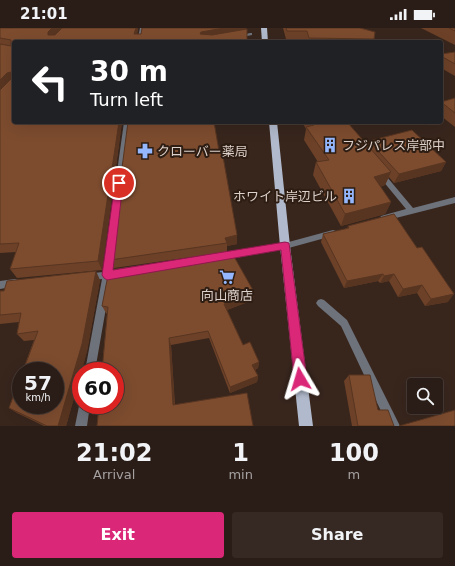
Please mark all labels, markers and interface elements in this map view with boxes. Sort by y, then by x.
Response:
text: 21:01 [20,5,68,23]
text: 30 m [90,55,168,88]
icon: left [24,56,76,108]
text: Turn left [90,89,163,110]
building icon: フジパレス岸部中 [321,136,339,154]
place label: フジパレス岸部中 [342,138,445,153]
pharmacy icon: クローバー薬局 [136,142,154,160]
place label: クローバー薬局 [157,144,248,159]
pin [102,166,136,200]
icon: arrive [108,172,130,194]
building icon: ホワイト岸辺ビル [340,187,358,205]
place label: ホワイト岸辺ビル [233,189,337,204]
supermarket icon: 向山商店 [218,268,236,286]
place label: 向山商店 [201,288,253,303]
position arrow [279,358,321,400]
speed limit sign: 60 [72,362,124,414]
text: 57 [24,371,52,395]
map controls [407,378,443,414]
button: search [407,378,443,414]
text: km/h [25,392,51,403]
text: 21:02 [76,439,152,467]
text: 1 [232,439,249,467]
text: 100 [329,439,379,467]
text: Arrival [93,467,135,482]
text: min [228,467,253,482]
text: m [348,467,360,482]
button: Exit [12,512,224,558]
button: Share [232,512,443,558]

